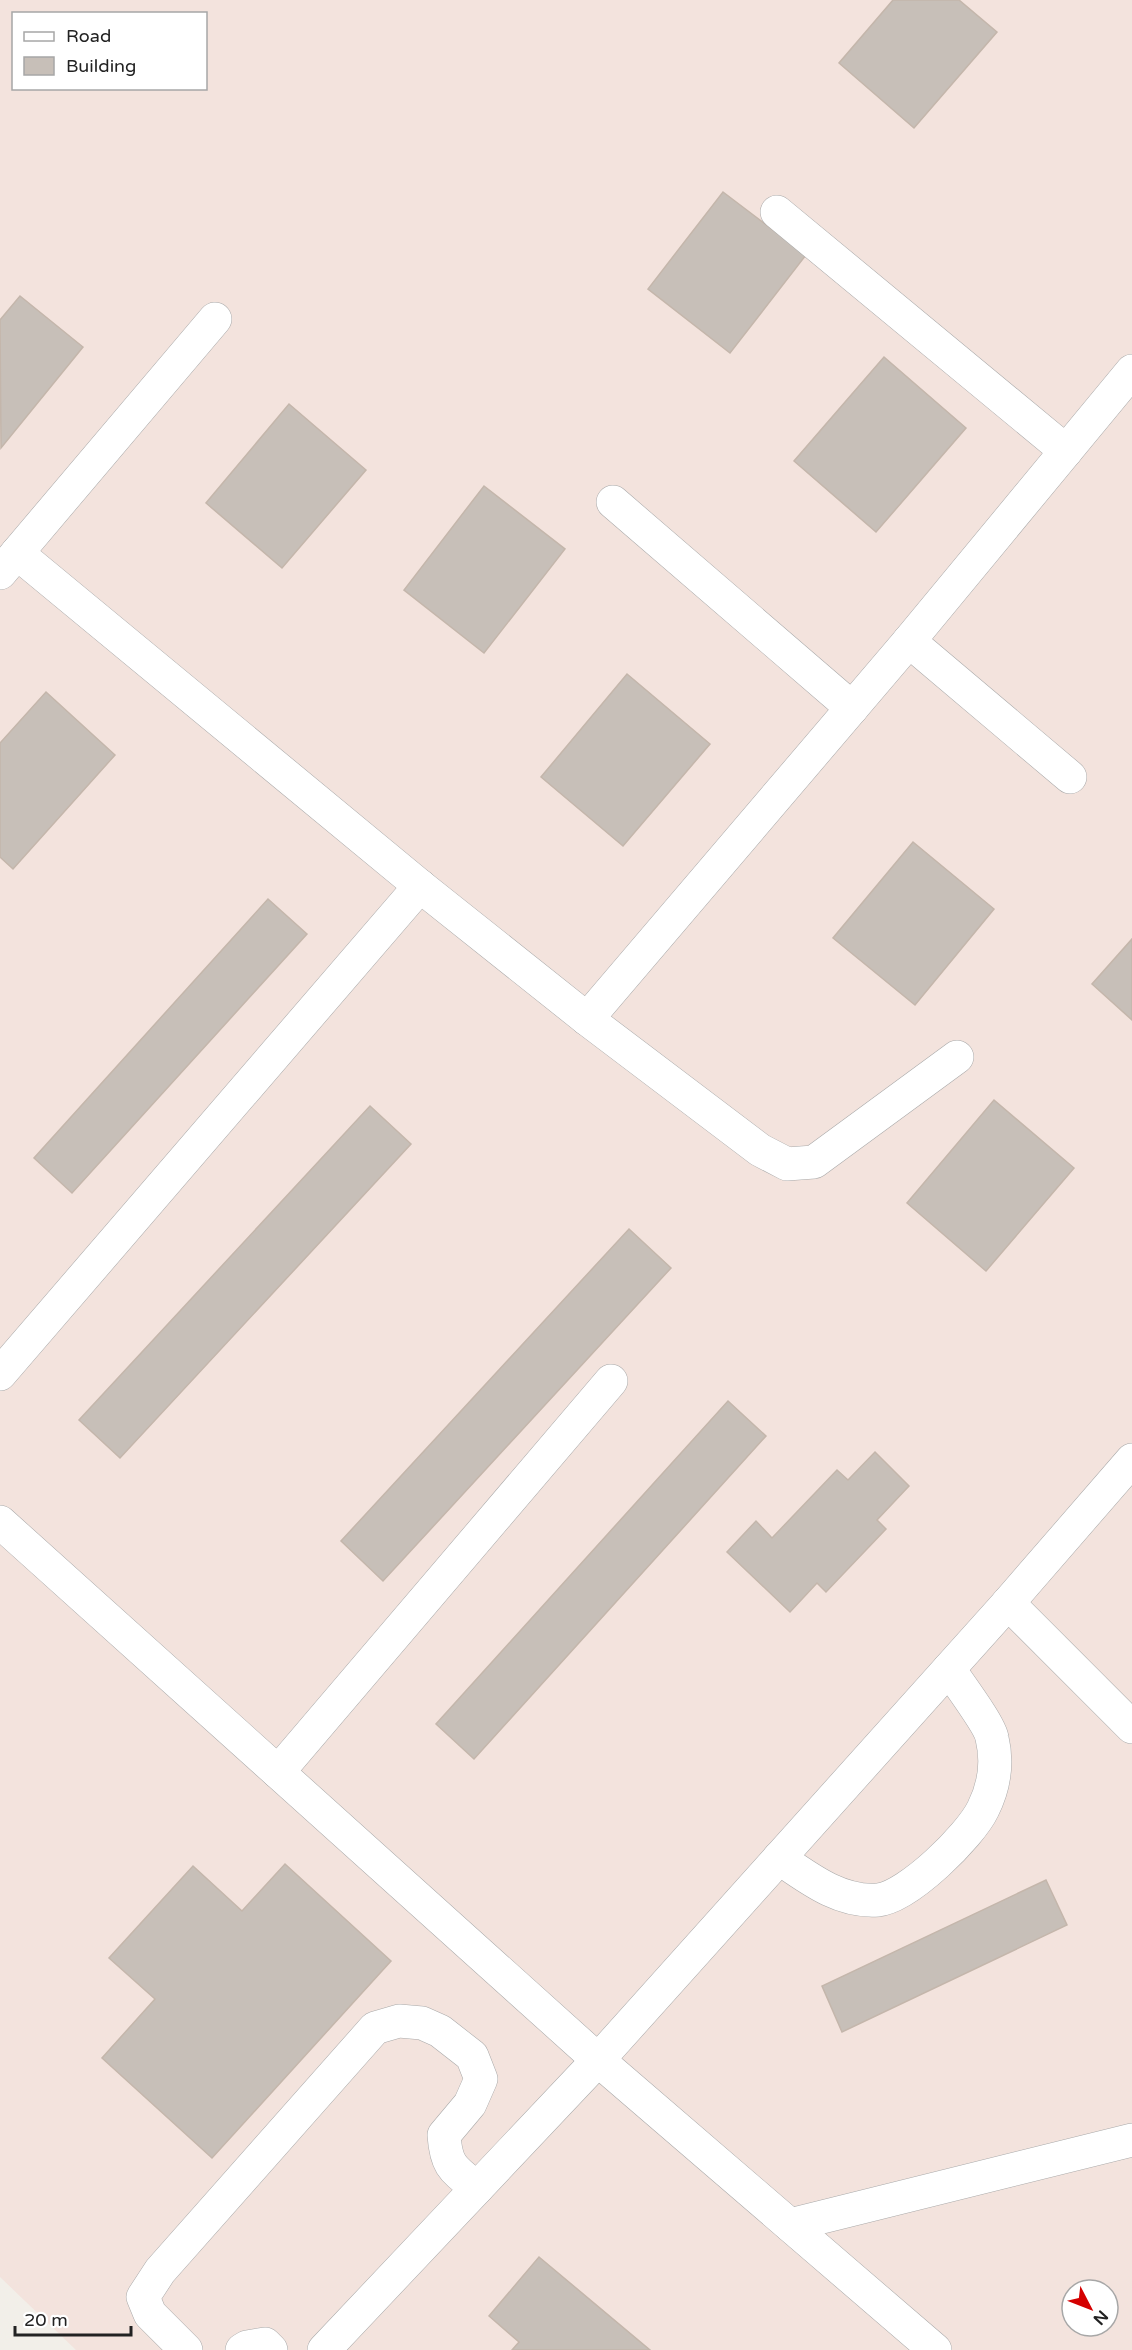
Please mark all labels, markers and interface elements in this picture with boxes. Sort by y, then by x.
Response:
legend [12,12,207,90]
text: Road [66,25,111,47]
text: Building [66,55,136,77]
north arrow [1060,2278,1120,2338]
scale bar [15,2299,130,2337]
text: N [1089,2306,1112,2329]
text: 20 m [24,2309,68,2331]

